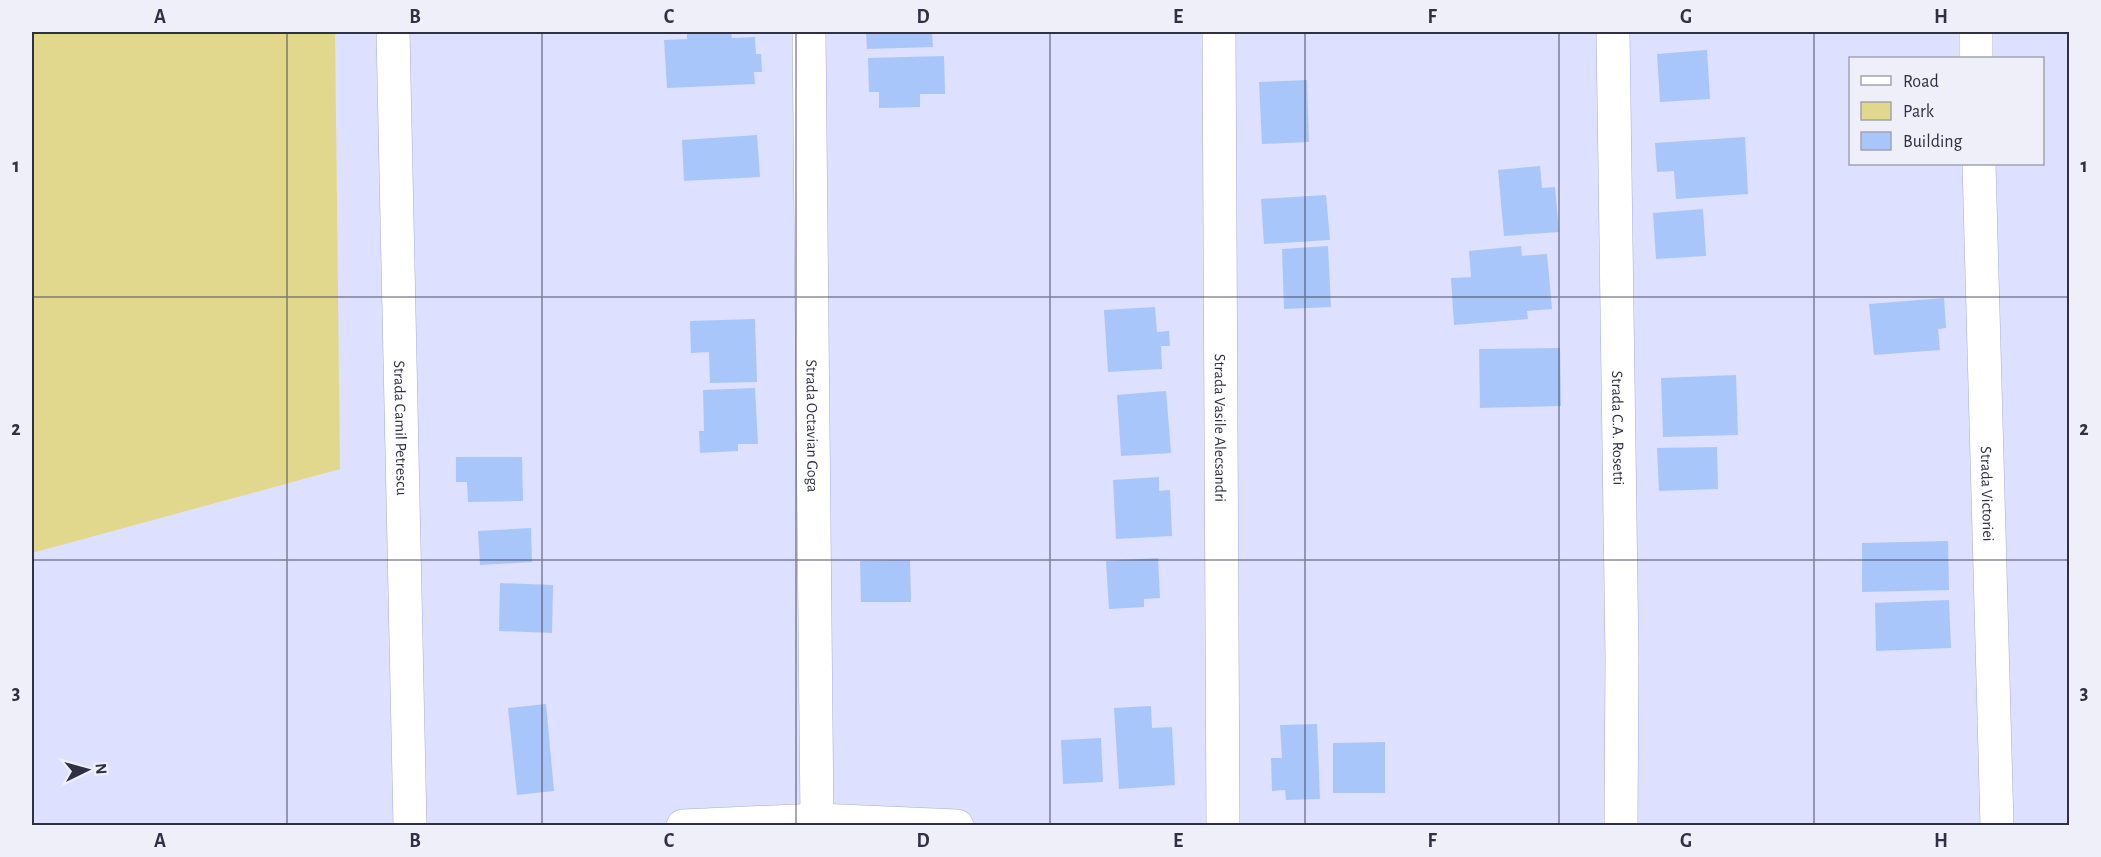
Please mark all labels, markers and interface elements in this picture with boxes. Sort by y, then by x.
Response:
text: A [154,7,166,27]
text: B [409,7,421,27]
text: C [664,7,675,27]
text: D [916,7,930,27]
text: E [1173,7,1183,27]
text: F [1427,7,1437,27]
text: G [1680,7,1692,27]
text: H [1934,7,1948,27]
legend [1849,57,2044,165]
text: Road [1903,73,1939,91]
text: Park [1903,103,1935,121]
text: Building [1903,133,1963,151]
text: 1 [12,156,20,176]
text: 1 [2080,156,2088,176]
street label: Strada Vasile Alecsandri [1212,354,1228,502]
street label: Strada Octavian Goga [803,359,821,493]
street label: Strada Camil Petrescu [391,360,410,496]
street label: Strada C.A. Rosetti [1609,371,1627,485]
text: 2 [11,419,21,439]
text: 2 [2079,419,2089,439]
street label: Strada Victoriei [1978,446,1996,542]
text: 3 [12,683,20,703]
text: 3 [2080,683,2088,703]
north arrow [57,740,117,800]
text: N [92,763,109,775]
text: A [154,831,166,851]
text: B [409,831,421,851]
text: C [664,831,675,851]
text: D [916,831,930,851]
text: E [1173,831,1183,851]
text: F [1427,831,1437,851]
text: G [1680,831,1692,851]
text: H [1934,831,1948,851]

